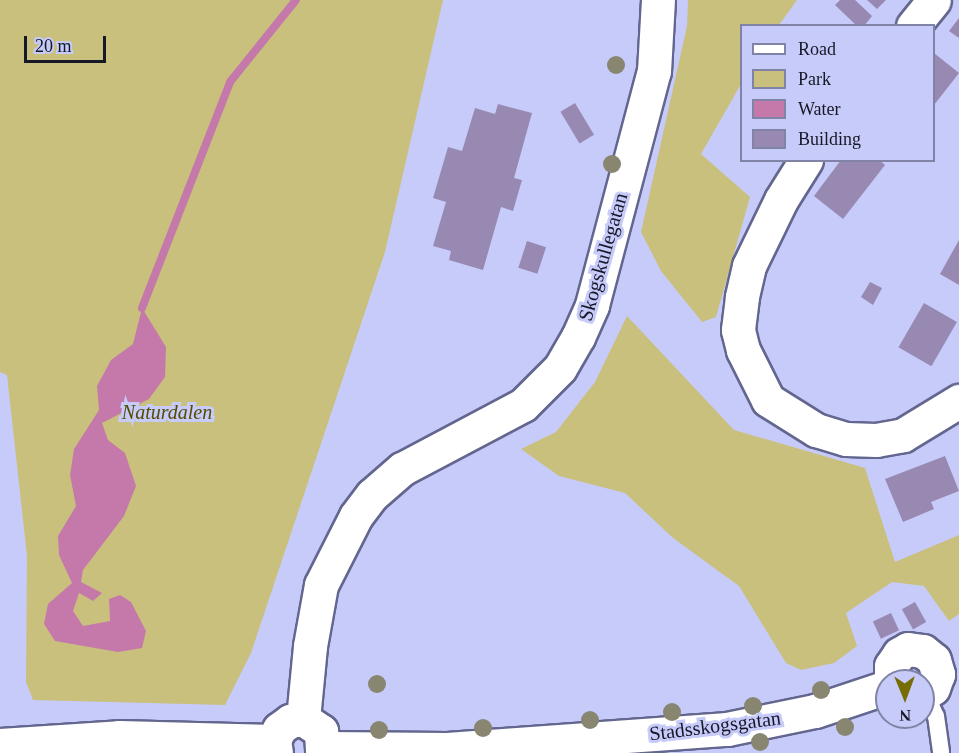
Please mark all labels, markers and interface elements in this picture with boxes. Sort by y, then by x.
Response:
scale bar [27,24,110,62]
legend [740,24,935,162]
text: 20 m [35,36,72,56]
text: Road [798,39,836,59]
text: Park [798,69,831,89]
text: Water [798,99,841,119]
text: Building [798,129,861,149]
street label: Skogskullegatan [573,190,633,324]
park label: Naturdalen [122,400,212,424]
north arrow [875,669,935,729]
street label: Stadsskogsgatan [648,706,782,746]
text: N [899,707,911,724]

